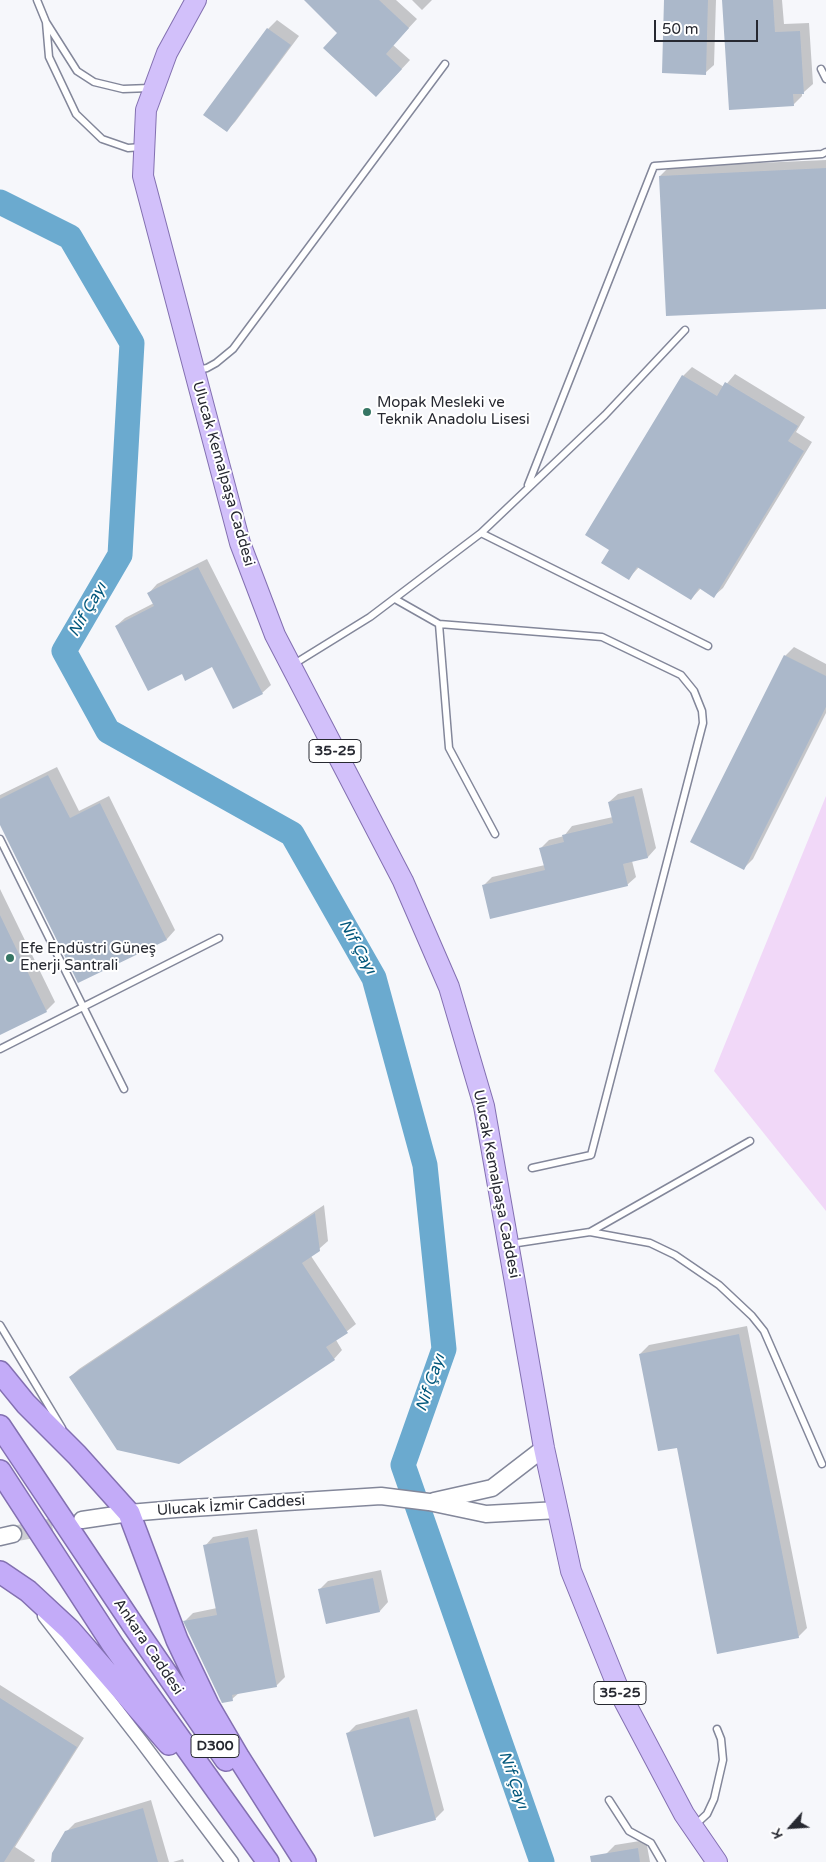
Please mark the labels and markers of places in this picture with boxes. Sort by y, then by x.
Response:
place label: Mopak Mesleki ve Teknik Anadolu Lisesi [377,394,530,429]
marker: Mopak Mesleki ve Teknik Anadolu Lisesi [361,406,373,418]
place label: Efe Endüstri Güneş Enerji Santrali [20,940,156,975]
marker: Efe Endüstri Güneş Enerji Santrali [4,952,16,964]

